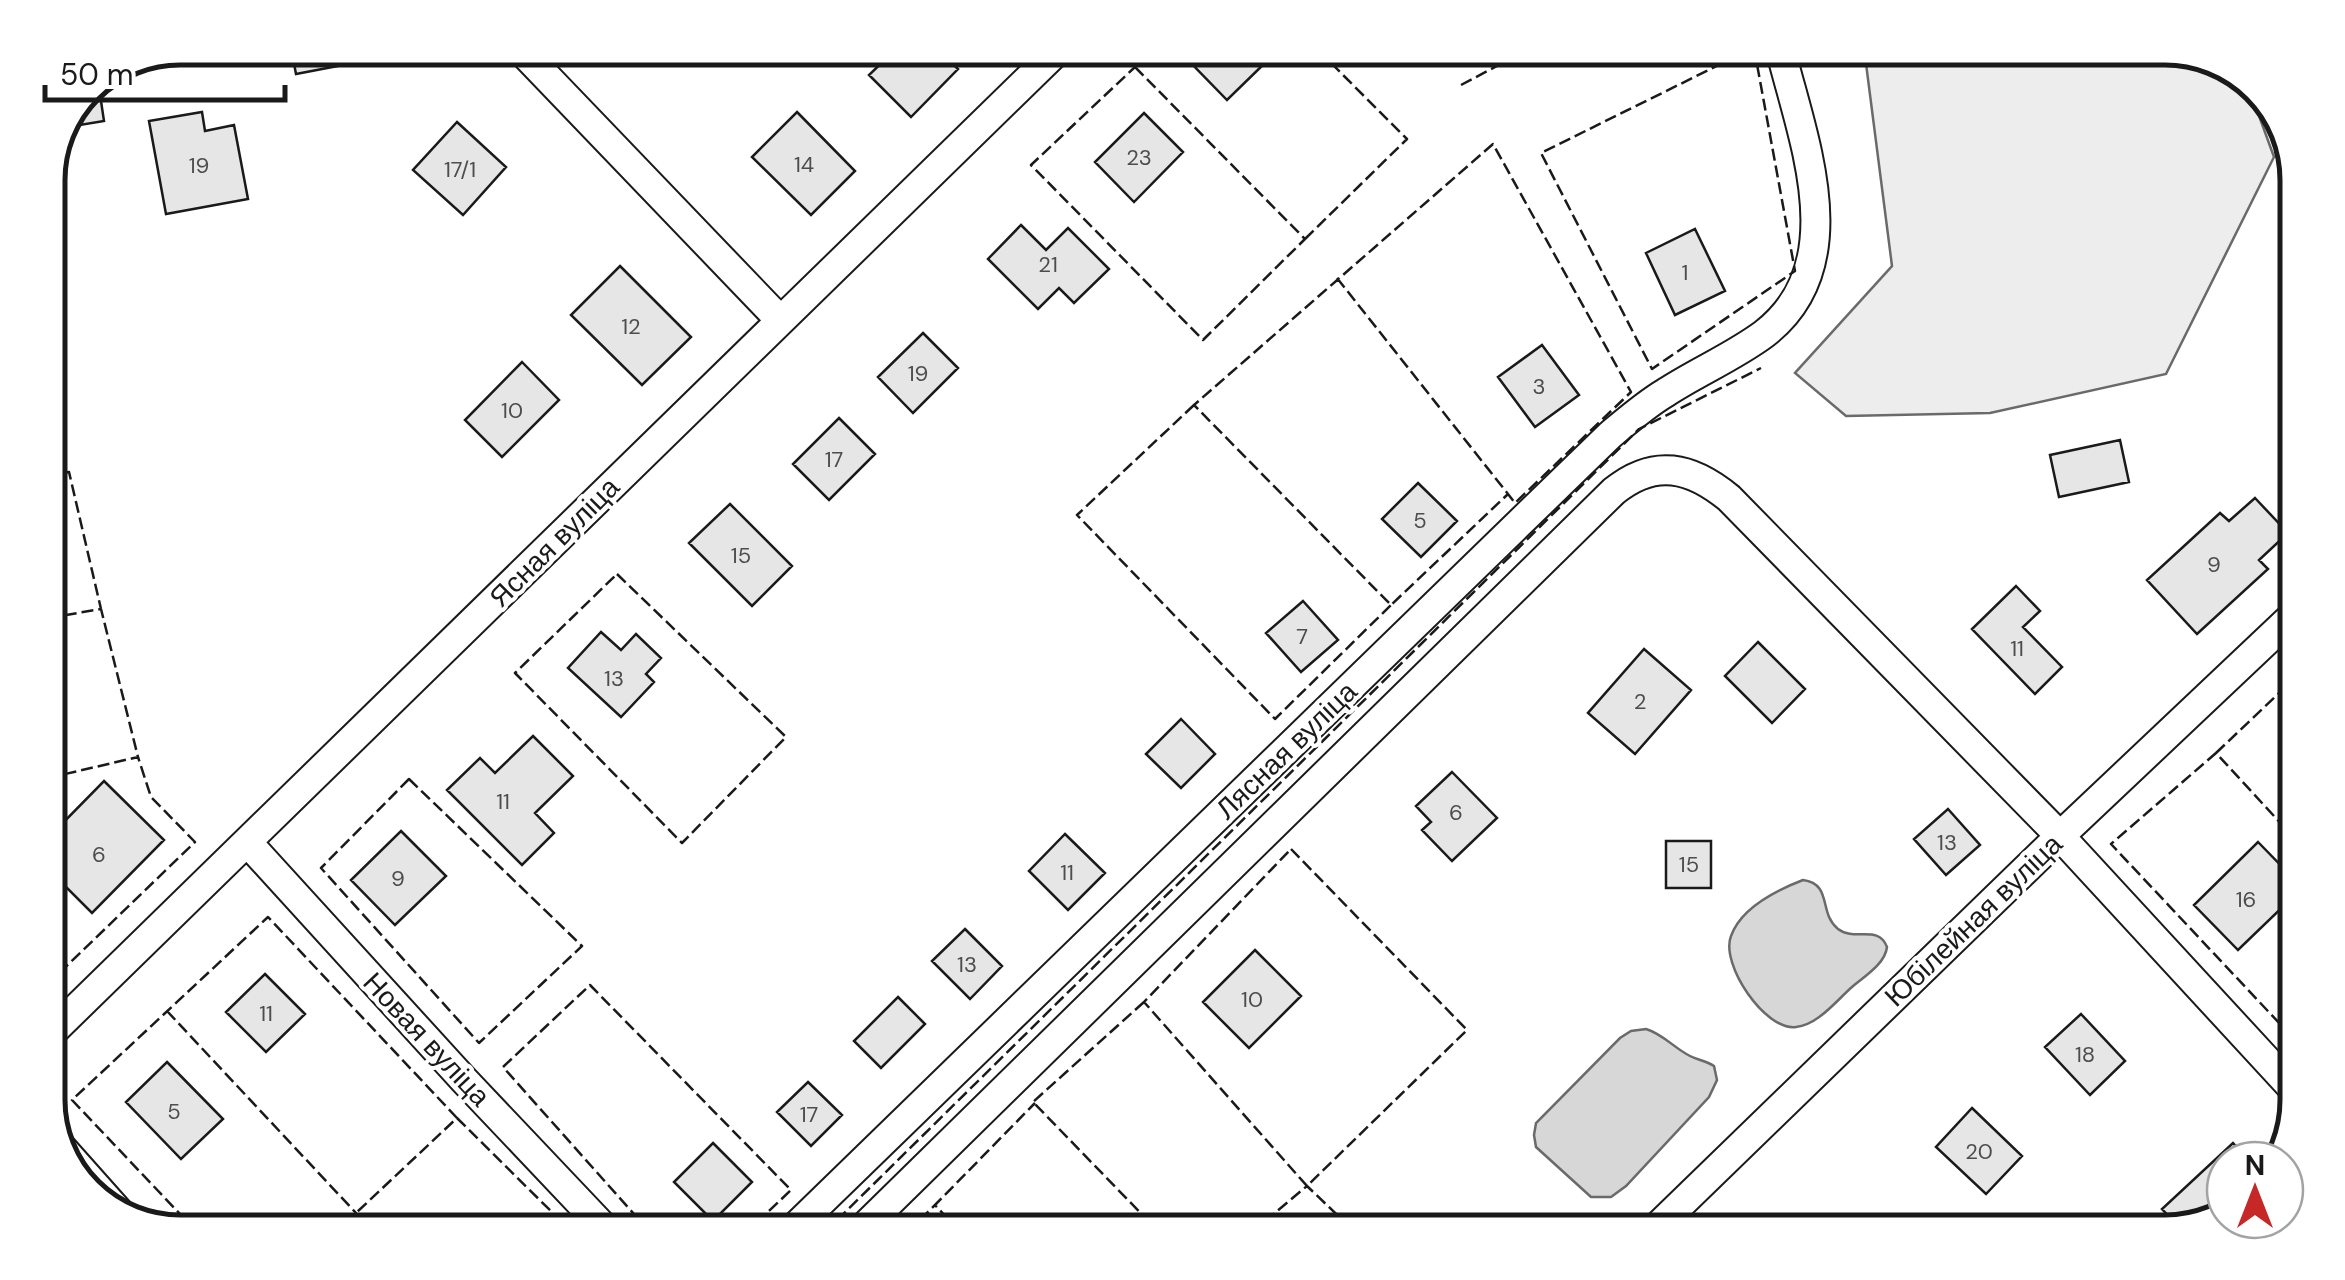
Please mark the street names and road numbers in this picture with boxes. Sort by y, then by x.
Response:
street label: Ясная вуліца [481,469,628,615]
street label: Лясная вуліца [1208,673,1365,827]
street label: Юбілейная вуліца [1876,826,2071,1015]
street label: Новая вуліца [355,964,499,1115]

